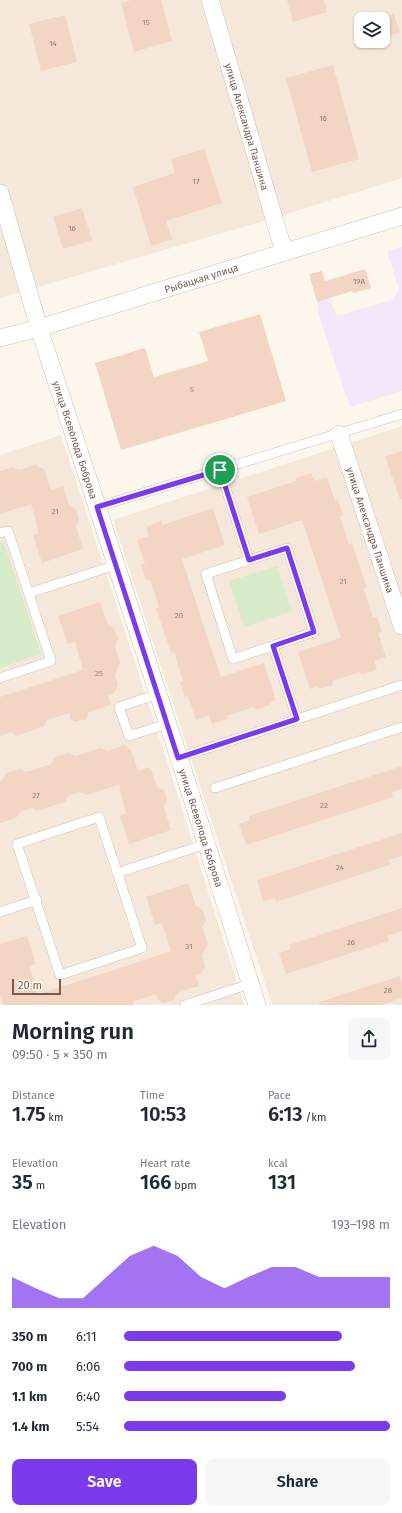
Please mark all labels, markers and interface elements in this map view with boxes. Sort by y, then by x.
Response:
map controls [354,12,390,48]
button: layers [354,12,390,48]
house number: 15 [142,18,150,27]
house number: 14 [49,39,58,48]
street label: улица Александра Паншина [222,62,271,192]
house number: 16 [319,114,327,123]
house number: 17 [192,177,200,186]
house number: 16 [68,224,76,233]
street label: Рыбацкая улица [163,262,240,296]
house number: 19А [353,277,365,286]
street label: улица Всеволода Боброва [50,379,99,501]
house number: 5 [190,385,194,394]
pin [203,453,237,487]
icon: arrive [209,459,231,481]
street label: улица Александра Паншина [343,466,396,595]
house number: 21 [51,507,59,516]
house number: 21 [339,577,347,586]
house number: 20 [175,611,184,620]
house number: 25 [95,669,103,678]
street label: улица Всеволода Боброва [176,767,225,889]
house number: 27 [32,791,40,800]
house number: 22 [320,801,328,810]
house number: 24 [336,863,345,872]
house number: 26 [347,938,355,947]
house number: 31 [185,942,193,951]
scale bar [12,977,61,996]
text: 20 m [18,979,42,992]
house number: 28 [384,986,393,995]
text: Morning run [12,1018,134,1045]
button: share [348,1018,390,1060]
text: 09:50 · 5 × 350 m [12,1047,108,1062]
text: Distance [12,1089,55,1102]
text: Time [140,1089,164,1102]
text: Pace [268,1089,291,1102]
text: 1.75 [12,1102,45,1126]
text: 10:53 [140,1102,186,1126]
text: 6:13 [268,1102,303,1126]
text: km [45,1111,63,1124]
text: /km [303,1111,326,1124]
text: Elevation [12,1157,58,1170]
text: Heart rate [140,1157,190,1170]
text: kcal [268,1157,288,1170]
text: 35 [12,1170,33,1194]
text: 166 [140,1170,171,1194]
text: 131 [268,1170,296,1194]
text: m [33,1179,45,1192]
text: bpm [171,1179,197,1192]
text: Elevation [12,1217,66,1232]
text: 193–198 m [331,1217,390,1232]
text: 350 m [12,1329,47,1344]
text: 6:11 [76,1329,97,1344]
text: 700 m [12,1359,47,1374]
text: 6:06 [76,1359,100,1374]
text: 1.1 km [12,1389,47,1404]
text: 6:40 [76,1389,100,1404]
text: 1.4 km [12,1419,49,1434]
text: 5:54 [76,1419,99,1434]
button: Save [12,1459,197,1505]
button: Share [205,1459,390,1505]

